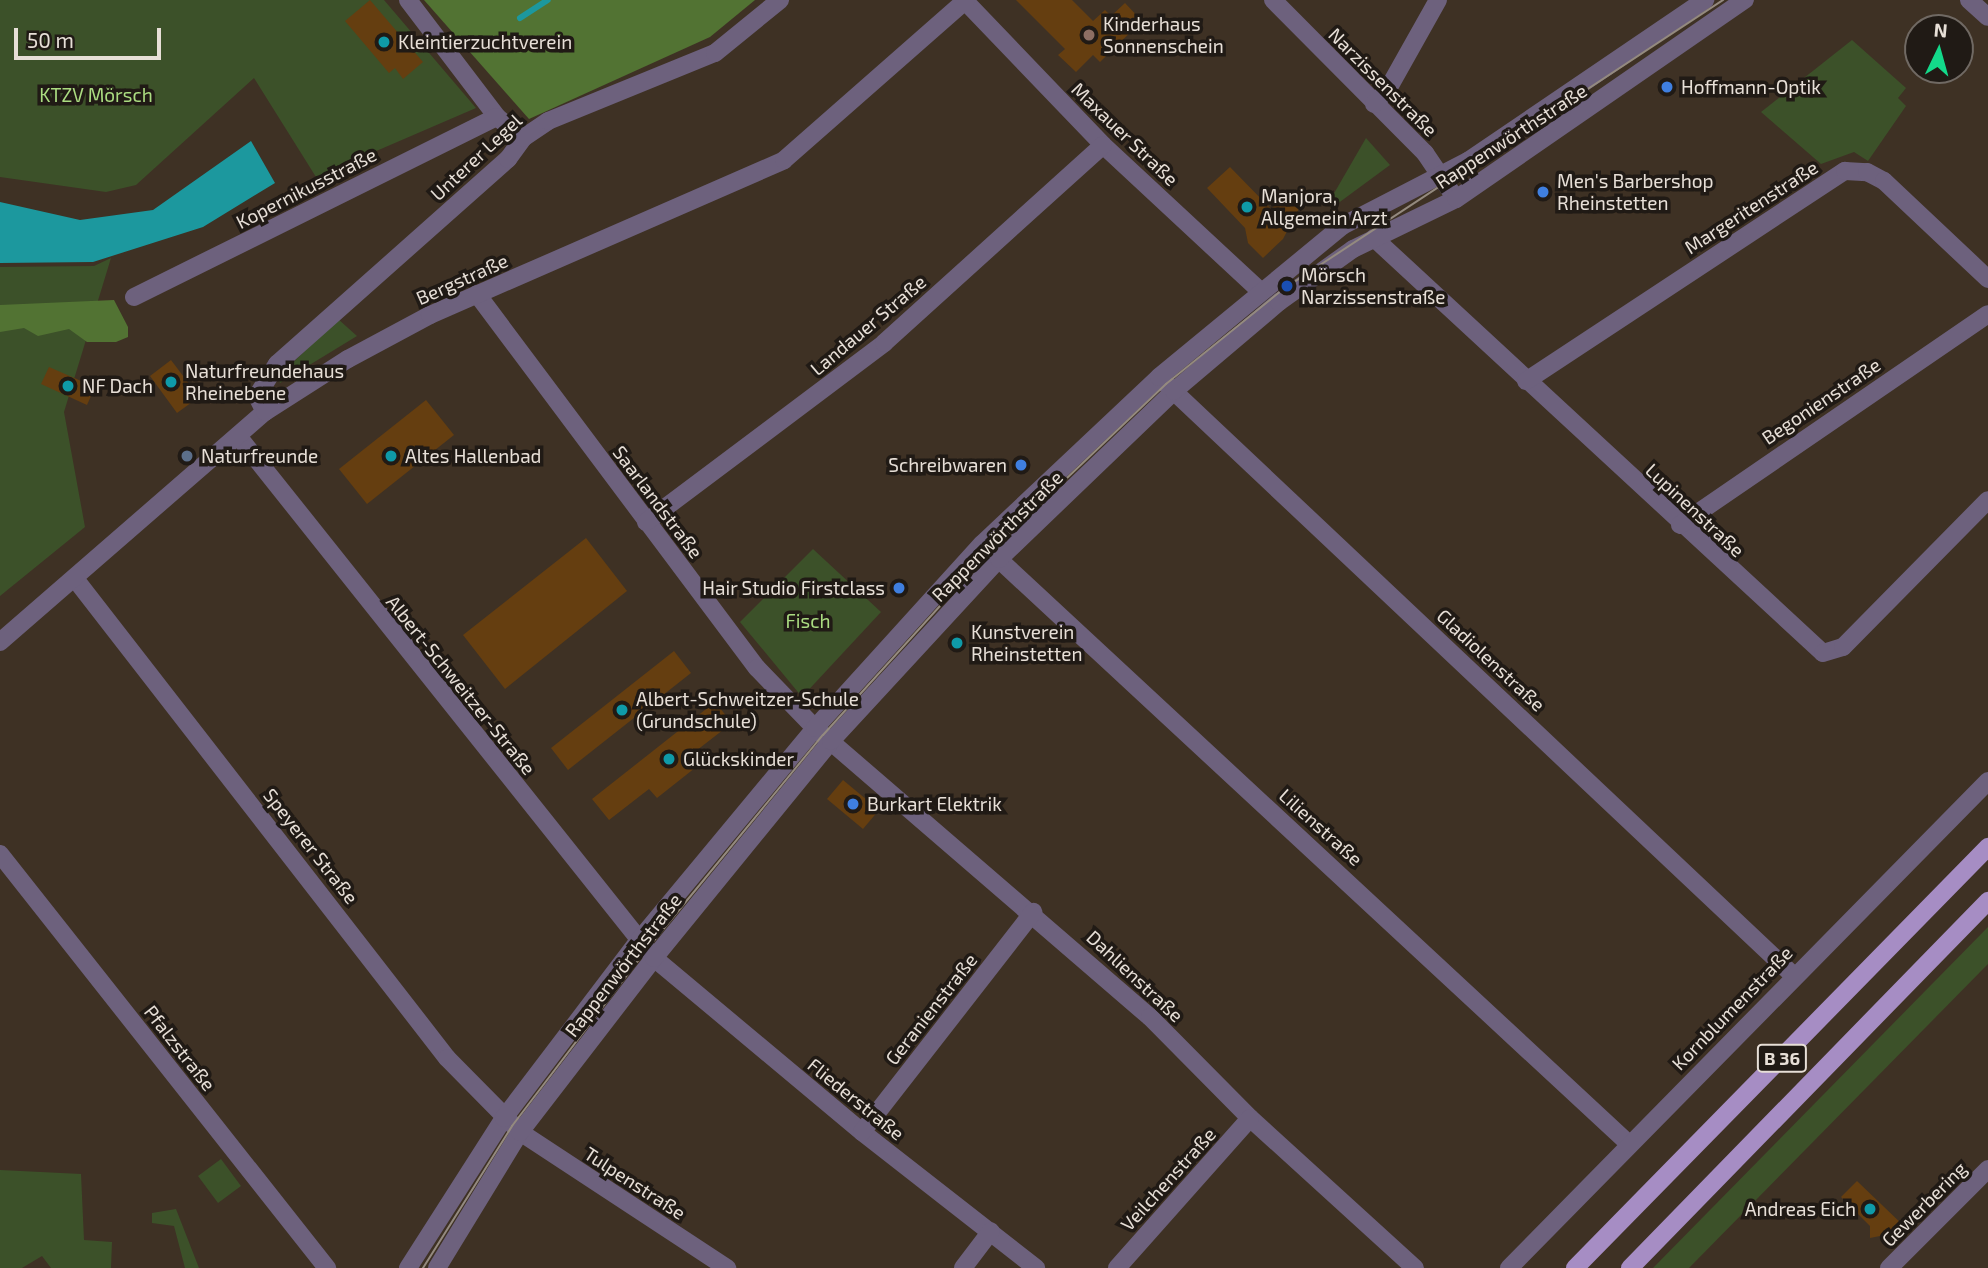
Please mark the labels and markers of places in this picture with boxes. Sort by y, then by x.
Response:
place label: Kinderhaus Sonnenschein [1103,13,1224,57]
marker: Kinderhaus Sonnenschein [1081,27,1097,43]
place label: Kleintierzuchtverein [398,31,572,53]
marker: Kleintierzuchtverein [376,34,392,50]
place label: Hoffmann-Optik [1681,76,1821,98]
marker: Hoffmann-Optik [1659,79,1675,95]
place label: Men's Barbershop Rheinstetten [1557,170,1714,214]
marker: Men's Barbershop Rheinstetten [1535,184,1551,200]
place label: Manjora, Allgemein Arzt [1261,185,1388,229]
marker: Manjora, Allgemein Arzt [1239,199,1255,215]
place label: Mörsch Narzissenstraße [1301,264,1445,308]
marker: Mörsch Narzissenstraße [1279,278,1295,294]
place label: Naturfreundehaus Rheinebene [185,360,344,404]
marker: Naturfreundehaus Rheinebene [163,374,179,390]
place label: NF Dach [82,375,153,397]
marker: NF Dach [60,378,76,394]
place label: Naturfreunde [201,445,318,467]
place label: Altes Hallenbad [405,445,541,467]
marker: Naturfreunde [179,448,195,464]
marker: Altes Hallenbad [383,448,399,464]
place label: Schreibwaren [888,454,1007,476]
marker: Schreibwaren [1013,457,1029,473]
place label: Hair Studio Firstclass [702,577,885,599]
marker: Hair Studio Firstclass [891,580,907,596]
place label: Kunstverein Rheinstetten [971,621,1083,665]
marker: Kunstverein Rheinstetten [949,635,965,651]
place label: Albert-Schweitzer-Schule (Grundschule) [636,688,859,732]
marker: Albert-Schweitzer-Schule (Grundschule) [614,702,630,718]
place label: Glückskinder [683,748,794,770]
marker: Glückskinder [661,751,677,767]
place label: Burkart Elektrik [867,793,1002,815]
marker: Burkart Elektrik [845,796,861,812]
place label: Andreas Eich [1745,1198,1856,1220]
marker: Andreas Eich [1862,1201,1878,1217]

